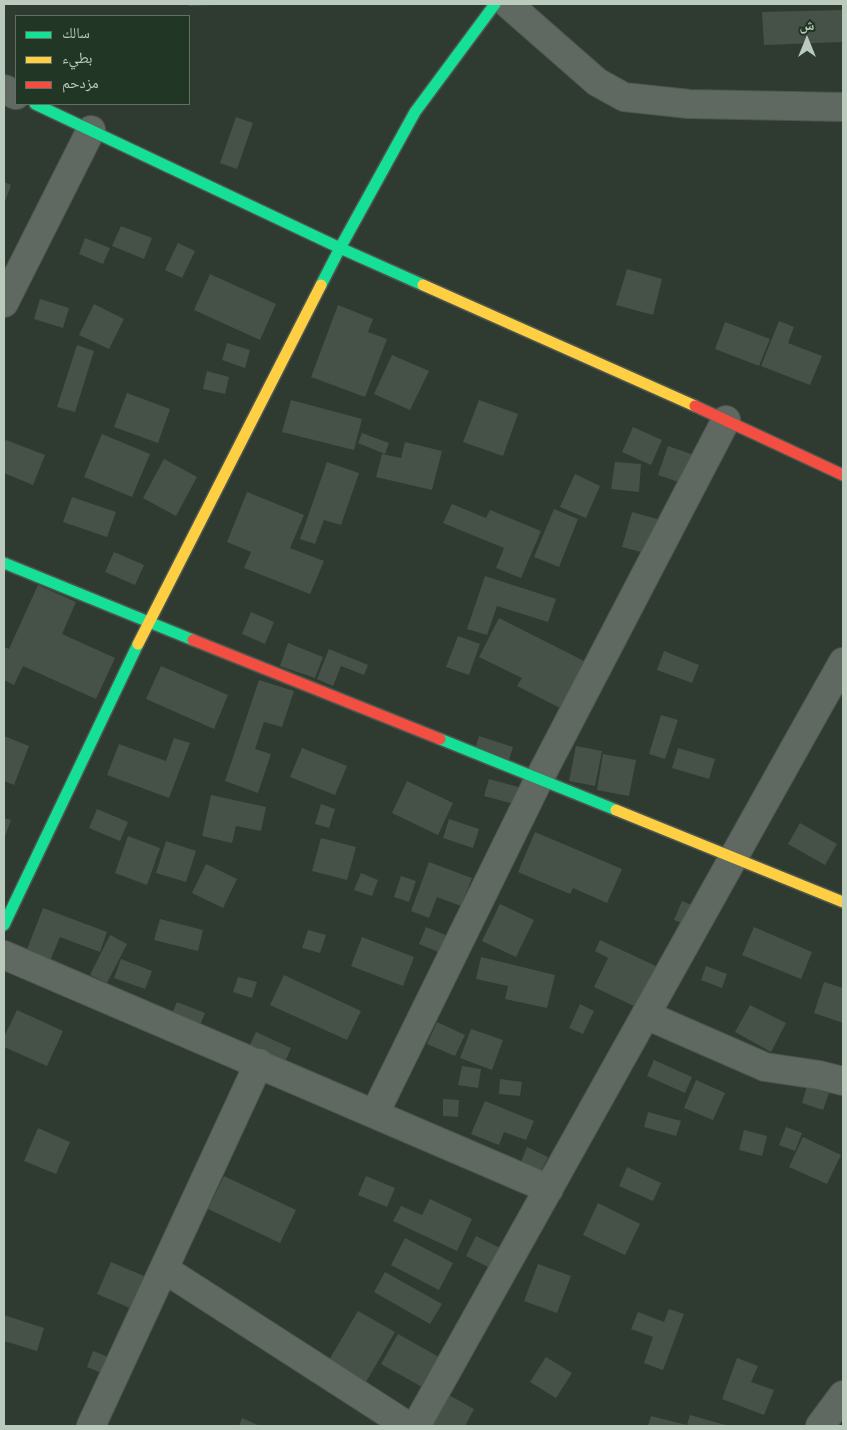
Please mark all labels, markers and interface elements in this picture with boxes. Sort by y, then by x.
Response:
legend [15,15,190,105]
north arrow [782,15,832,65]
text: ش [800,16,814,34]
text: سالك [62,23,90,42]
text: بطيء [62,48,92,67]
text: مزدحم [62,73,99,92]

